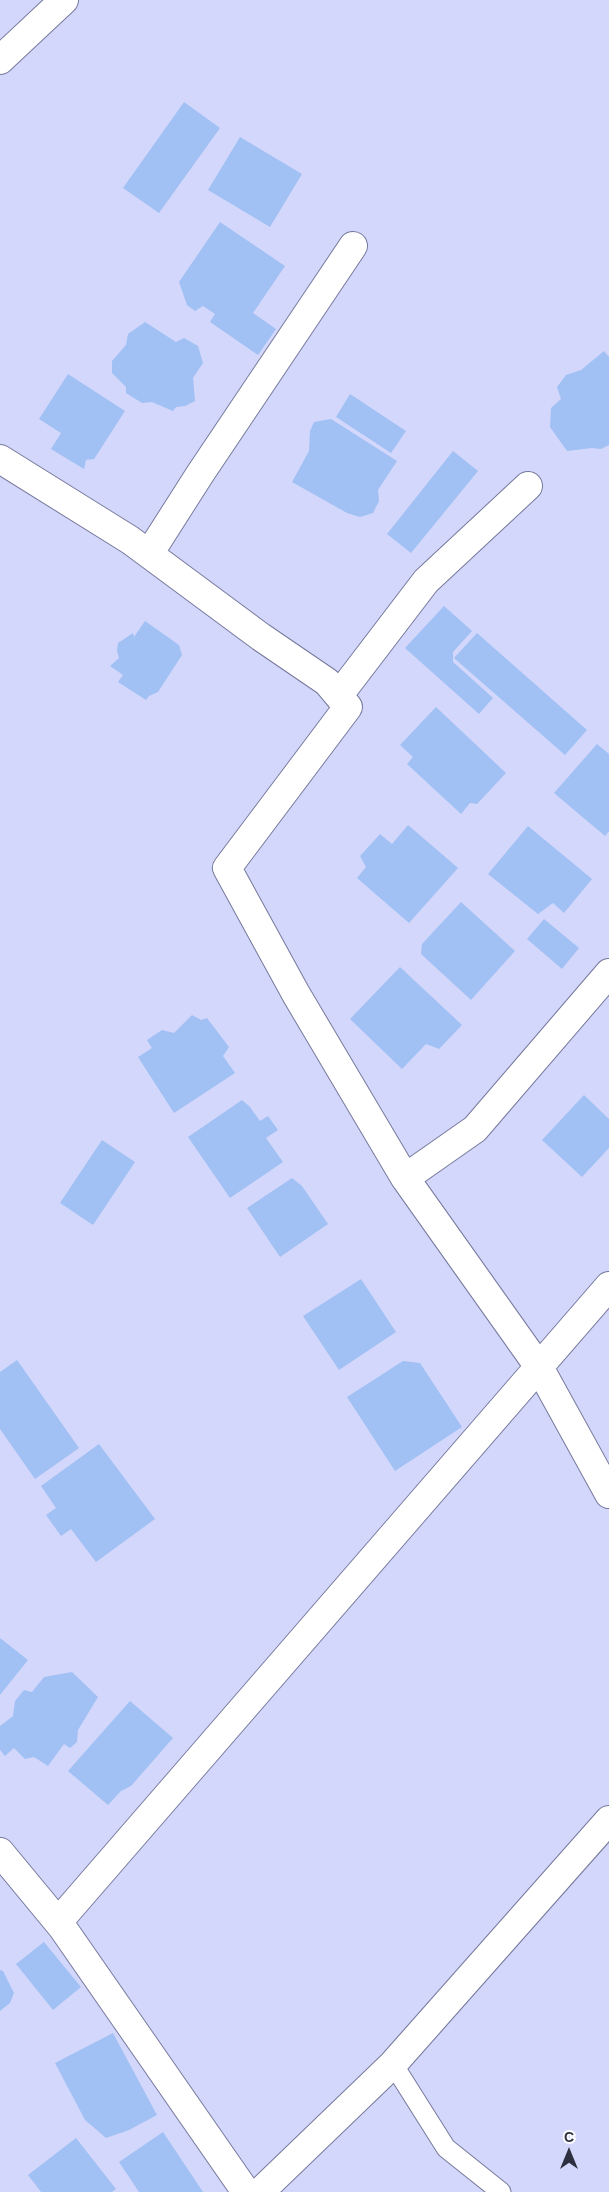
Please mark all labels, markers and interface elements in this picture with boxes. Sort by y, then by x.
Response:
north arrow [544,2127,594,2177]
text: С [564,2128,574,2145]

